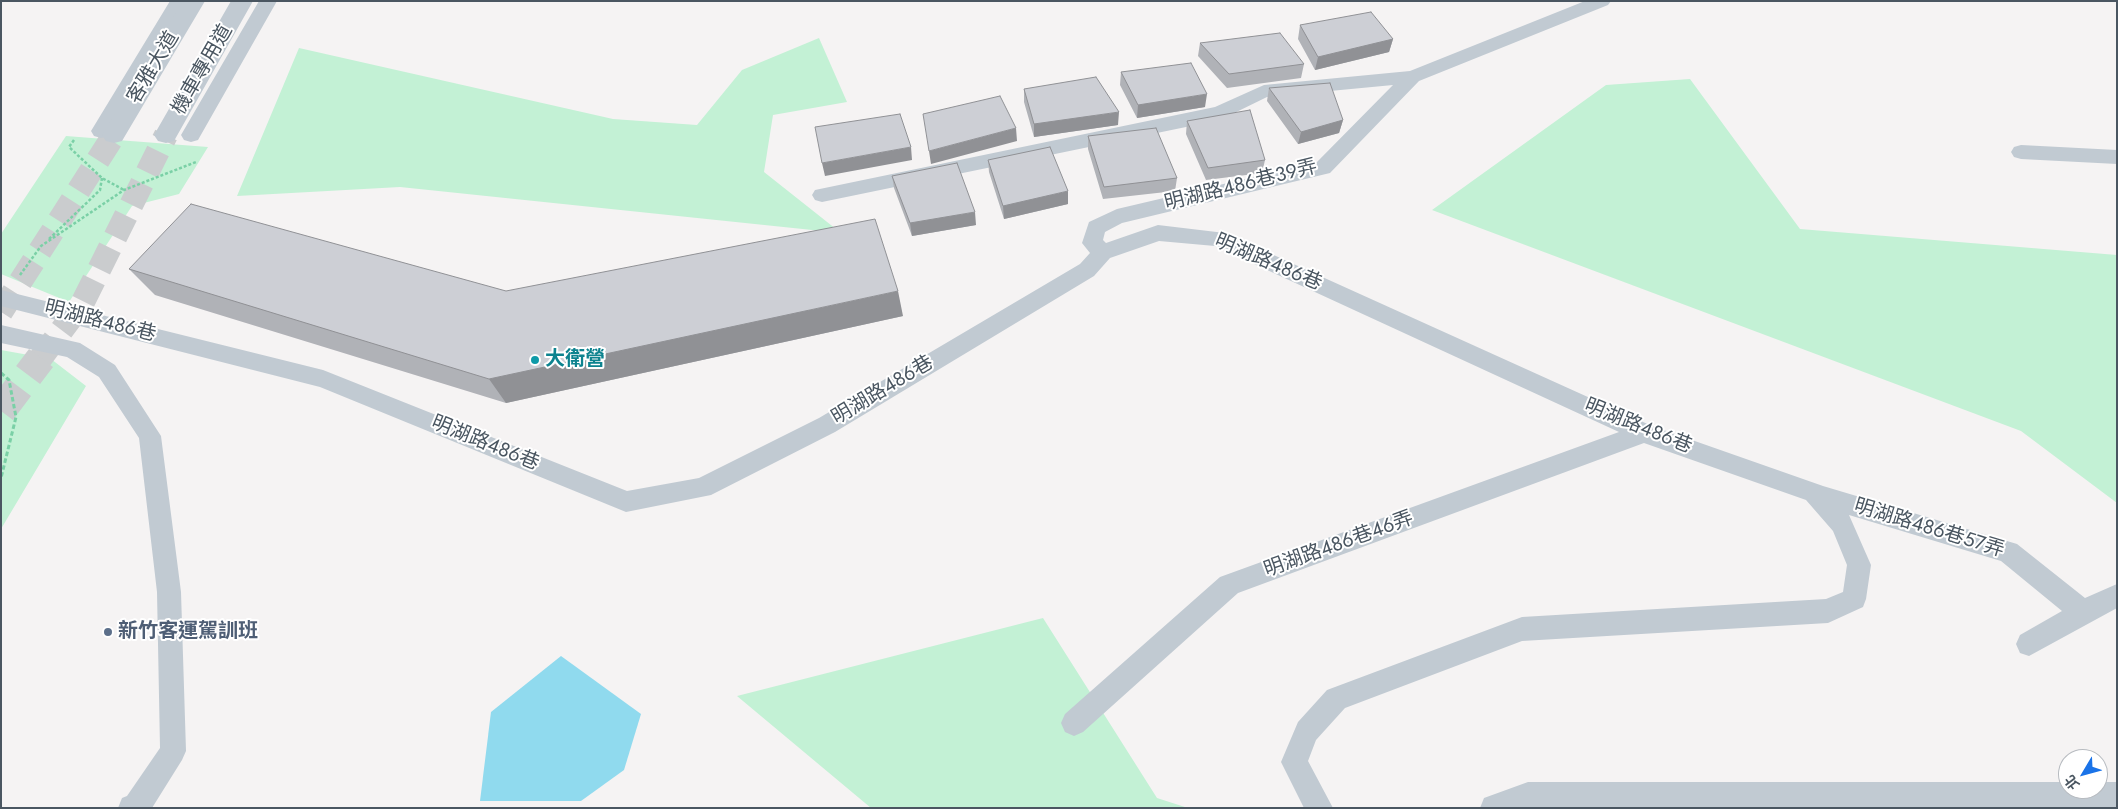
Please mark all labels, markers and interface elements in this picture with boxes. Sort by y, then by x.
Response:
street label: 機車專用道 [168,21,238,119]
street label: 客雅大道 [123,28,185,108]
street label: 明湖路486巷39弄 [1162,155,1320,217]
street label: 明湖路486巷 [1211,230,1325,296]
street label: 明湖路486巷 [42,297,158,347]
place label: 大衛營 [545,348,605,372]
street label: 明湖路486巷 [828,351,938,431]
marker: 大衛營 [529,354,541,366]
street label: 明湖路486巷 [1581,395,1695,459]
street label: 明湖路486巷 [428,412,542,476]
street label: 明湖路486巷57弄 [1851,495,2007,563]
street label: 明湖路486巷46弄 [1261,507,1417,583]
place label: 新竹客運駕訓班 [118,620,258,644]
marker: 新竹客運駕訓班 [102,626,114,638]
north arrow [2058,749,2108,799]
text: 北 [2060,771,2084,794]

